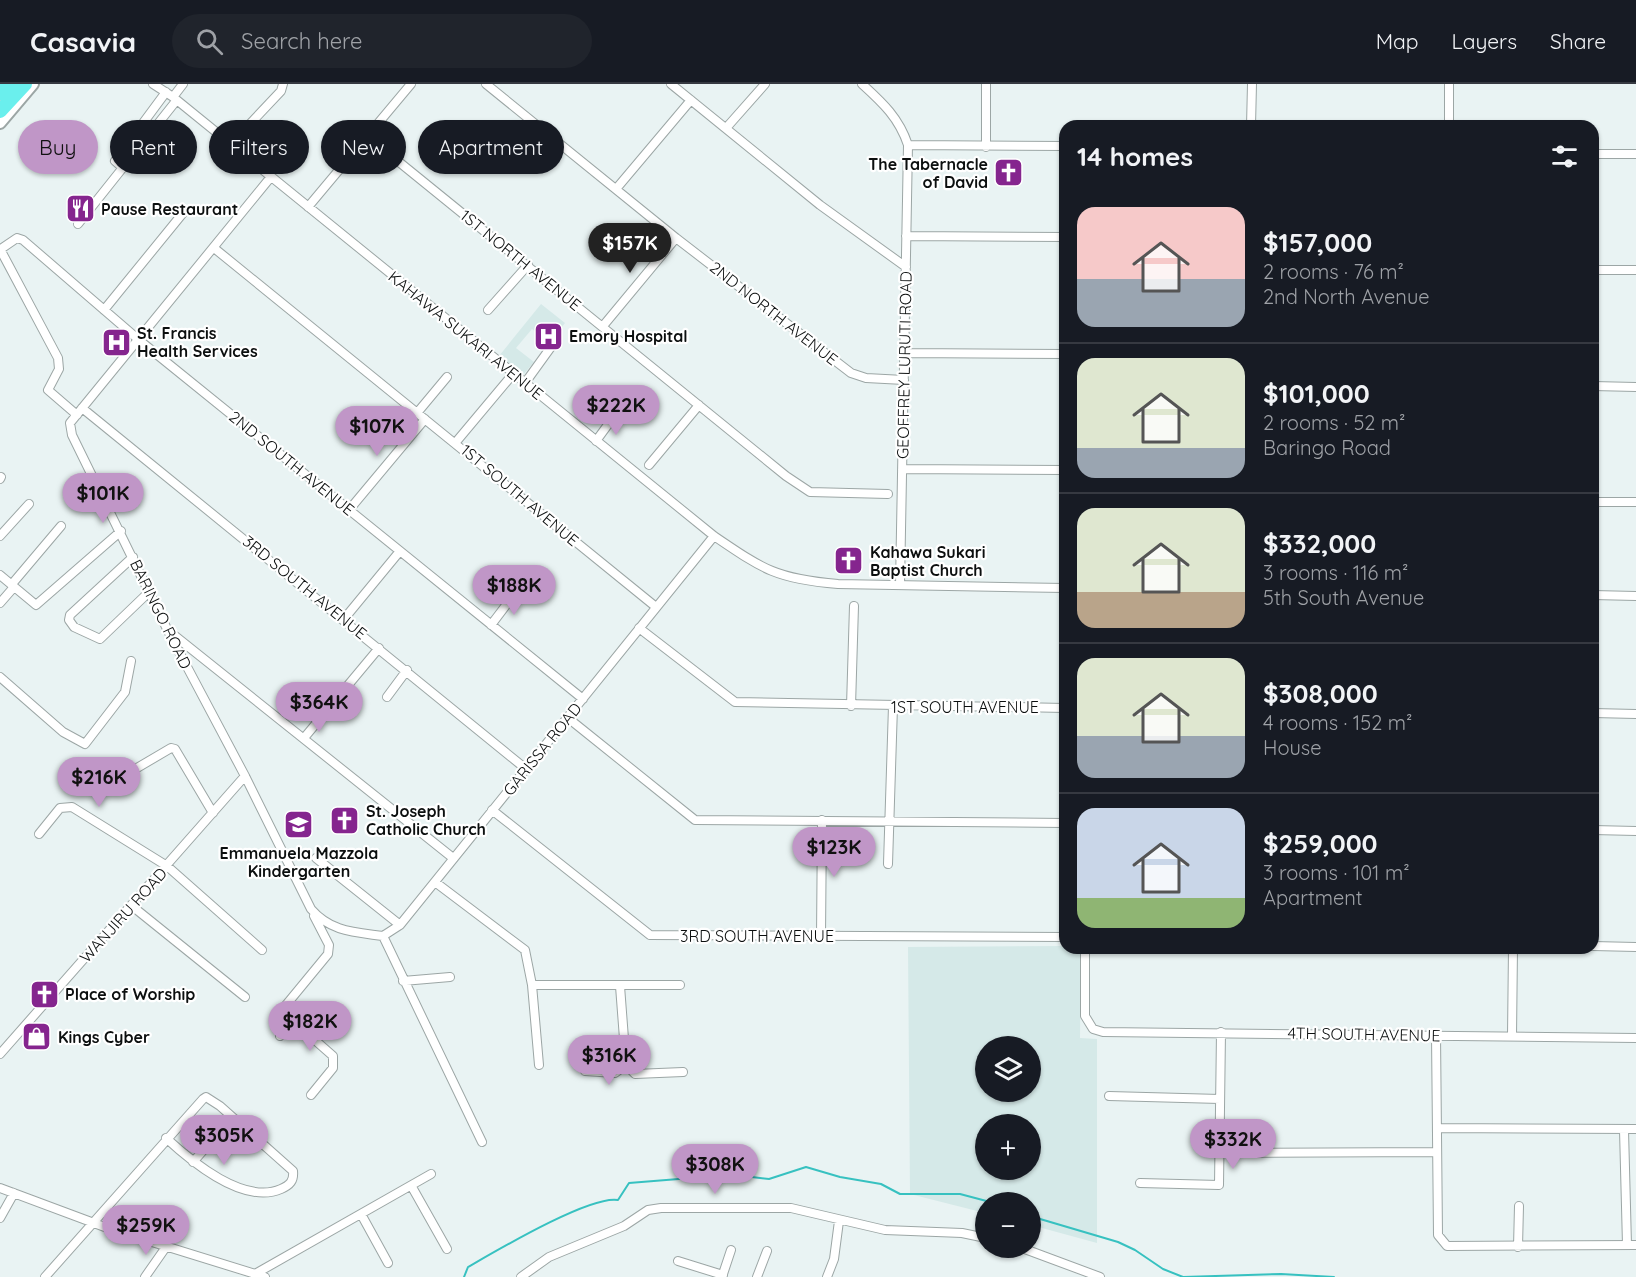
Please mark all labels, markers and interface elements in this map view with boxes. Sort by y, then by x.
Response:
search box [172,14,592,68]
text: Casavia [30,24,136,59]
icon: search [193,25,226,58]
text: Search here [241,27,363,55]
text: Map [1376,28,1419,54]
text: Layers [1452,28,1517,54]
text: Share [1550,28,1606,54]
chip: Buy [18,120,98,174]
chip: Rent [110,120,197,174]
chip: Filters [209,120,309,174]
chip: New [321,120,406,174]
chip: Apartment [418,120,564,174]
text: 14 homes [1077,140,1193,173]
icon: filters [1548,140,1581,173]
place label: The Tabernacle of David [868,154,988,192]
church icon: The Tabernacle of David [993,157,1025,189]
restaurant icon: Pause Restaurant [64,193,96,225]
place label: Pause Restaurant [101,199,238,219]
street label: 1ST NORTH AVENUE [457,205,585,315]
pin: $157K [588,223,672,274]
text: $157,000 [1263,226,1372,259]
text: $157K [602,230,658,255]
icon: home [1125,231,1197,303]
street label: 2ND NORTH AVENUE [706,257,842,369]
text: 2 rooms · 76 m² [1263,259,1404,284]
street label: KAHAWA SUKARI AVENUE [384,266,548,404]
street label: GEOFFREY LURUTI ROAD [892,271,916,459]
text: 2nd North Avenue [1263,284,1430,309]
hospital icon: Emory Hospital [532,320,564,352]
place label: St. Francis Health Services [137,323,258,361]
hospital icon: St. Francis Health Services [100,326,132,358]
place label: Emory Hospital [569,326,688,346]
text: $101,000 [1263,377,1370,410]
icon: home [1125,382,1197,454]
pin: $222K [574,385,658,436]
text: $222K [586,392,646,417]
street label: 2ND SOUTH AVENUE [225,406,359,520]
pin: $107K [335,406,419,457]
text: 2 rooms · 52 m² [1263,410,1405,435]
text: $107K [349,413,405,438]
text: Baringo Road [1263,435,1391,460]
street label: 1ST SOUTH AVENUE [457,440,583,550]
pin: $101K [61,473,145,524]
text: $101K [77,480,129,505]
text: $332,000 [1263,527,1376,560]
street label: 3RD SOUTH AVENUE [239,531,371,643]
icon: home [1125,532,1197,604]
place label: Kahawa Sukari Baptist Church [870,542,986,580]
church icon: Kahawa Sukari Baptist Church [833,545,865,577]
street label: BARINGO ROAD [126,556,196,672]
text: 3 rooms · 116 m² [1263,560,1408,585]
pin: $188K [472,565,556,616]
text: $188K [487,572,541,597]
text: 5th South Avenue [1263,585,1424,610]
text: $308,000 [1263,677,1378,710]
pin: $364K [277,682,361,733]
icon: home [1125,682,1197,754]
text: $364K [290,689,348,714]
street label: 1ST SOUTH AVENUE [891,697,1039,717]
street label: GARISSA ROAD [499,699,585,799]
text: 4 rooms · 152 m² [1263,710,1412,735]
text: House [1263,735,1322,760]
pin: $216K [57,757,141,808]
text: $216K [71,764,127,789]
place label: St. Joseph Catholic Church [366,801,486,839]
church icon: St. Joseph Catholic Church [329,804,361,836]
school or university icon: Emmanuela Mazzola Kindergarten [283,809,315,841]
pin: $123K [792,827,876,878]
text: $259,000 [1263,827,1378,860]
icon: home [1125,832,1197,904]
text: $123K [807,834,861,859]
place label: Emmanuela Mazzola Kindergarten [220,843,378,881]
text: 3 rooms · 101 m² [1263,860,1410,885]
street label: WANJIRU ROAD [75,863,171,967]
text: Apartment [1263,885,1363,910]
street label: 3RD SOUTH AVENUE [680,926,834,946]
church icon: Place of Worship [28,978,60,1010]
place label: Place of Worship [65,984,195,1004]
pin: $182K [268,1001,352,1052]
text: $182K [282,1008,338,1033]
shop icon: Kings Cyber [21,1021,53,1053]
street label: 4TH SOUTH AVENUE [1287,1023,1441,1045]
place label: Kings Cyber [58,1027,150,1047]
pin: $316K [567,1035,651,1086]
map controls [975,1036,1041,1258]
button: layers [975,1036,1041,1102]
text: $316K [582,1042,636,1067]
button: + [975,1114,1041,1180]
pin: $305K [182,1115,266,1166]
pin: $332K [1191,1119,1275,1170]
text: $305K [194,1122,254,1147]
text: $332K [1204,1126,1262,1151]
pin: $308K [673,1144,757,1195]
text: $308K [685,1151,745,1176]
button: − [975,1192,1041,1258]
pin: $259K [104,1205,188,1256]
text: $259K [116,1212,176,1237]

